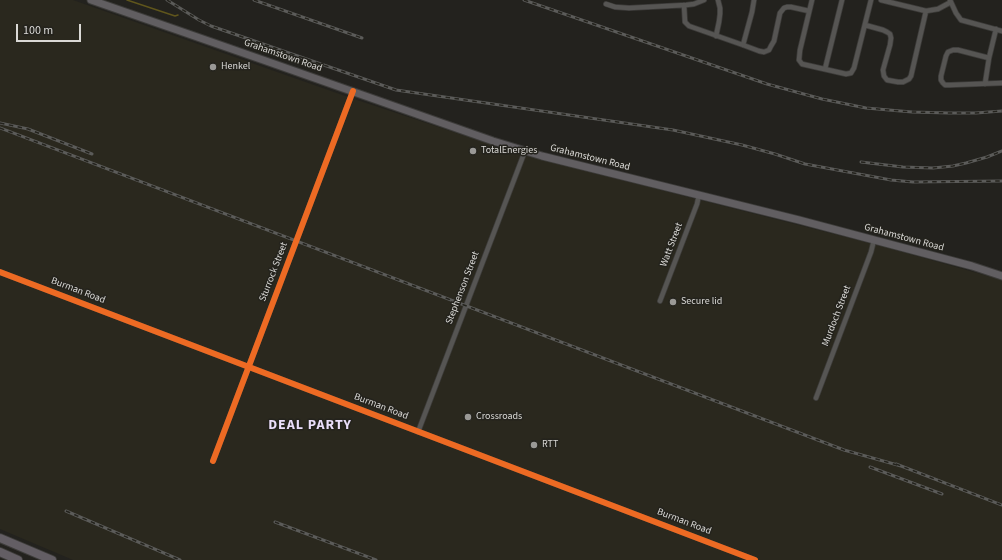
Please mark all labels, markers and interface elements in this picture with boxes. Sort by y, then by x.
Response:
scale bar [18,16,83,42]
text: 100 m [23,22,53,39]
street label: Grahamstown Road [242,37,324,75]
place label: Henkel [221,61,250,73]
marker: Henkel [208,62,218,72]
street label: Grahamstown Road [549,142,631,174]
place label: TotalEnergies [481,145,537,157]
marker: TotalEnergies [468,146,478,156]
street label: Watt Street [658,221,686,269]
street label: Grahamstown Road [863,222,945,254]
street label: Sturrock Street [257,241,291,303]
street label: Stephenson Street [444,250,482,326]
street label: Burman Road [49,275,107,307]
street label: Murdoch Street [820,284,854,348]
place label: Secure lid [681,296,722,308]
marker: Secure lid [668,297,678,307]
street label: Burman Road [352,391,410,423]
place label: Crossroads [476,411,522,423]
marker: Crossroads [463,412,473,422]
district label: DEAL PARTY [268,418,352,434]
place label: RTT [542,439,558,451]
marker: RTT [529,440,539,450]
street label: Burman Road [655,506,713,538]

